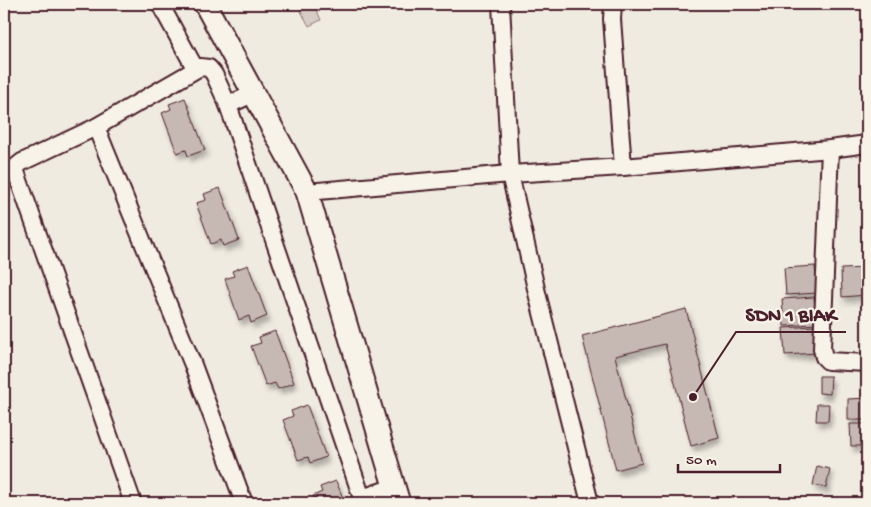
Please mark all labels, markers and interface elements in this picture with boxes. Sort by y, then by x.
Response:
callout: SDN 1 BIAK [736,297,846,332]
text: SDN 1 BIAK [746,306,839,329]
scale bar [678,442,781,474]
text: 50 m [686,452,717,470]

